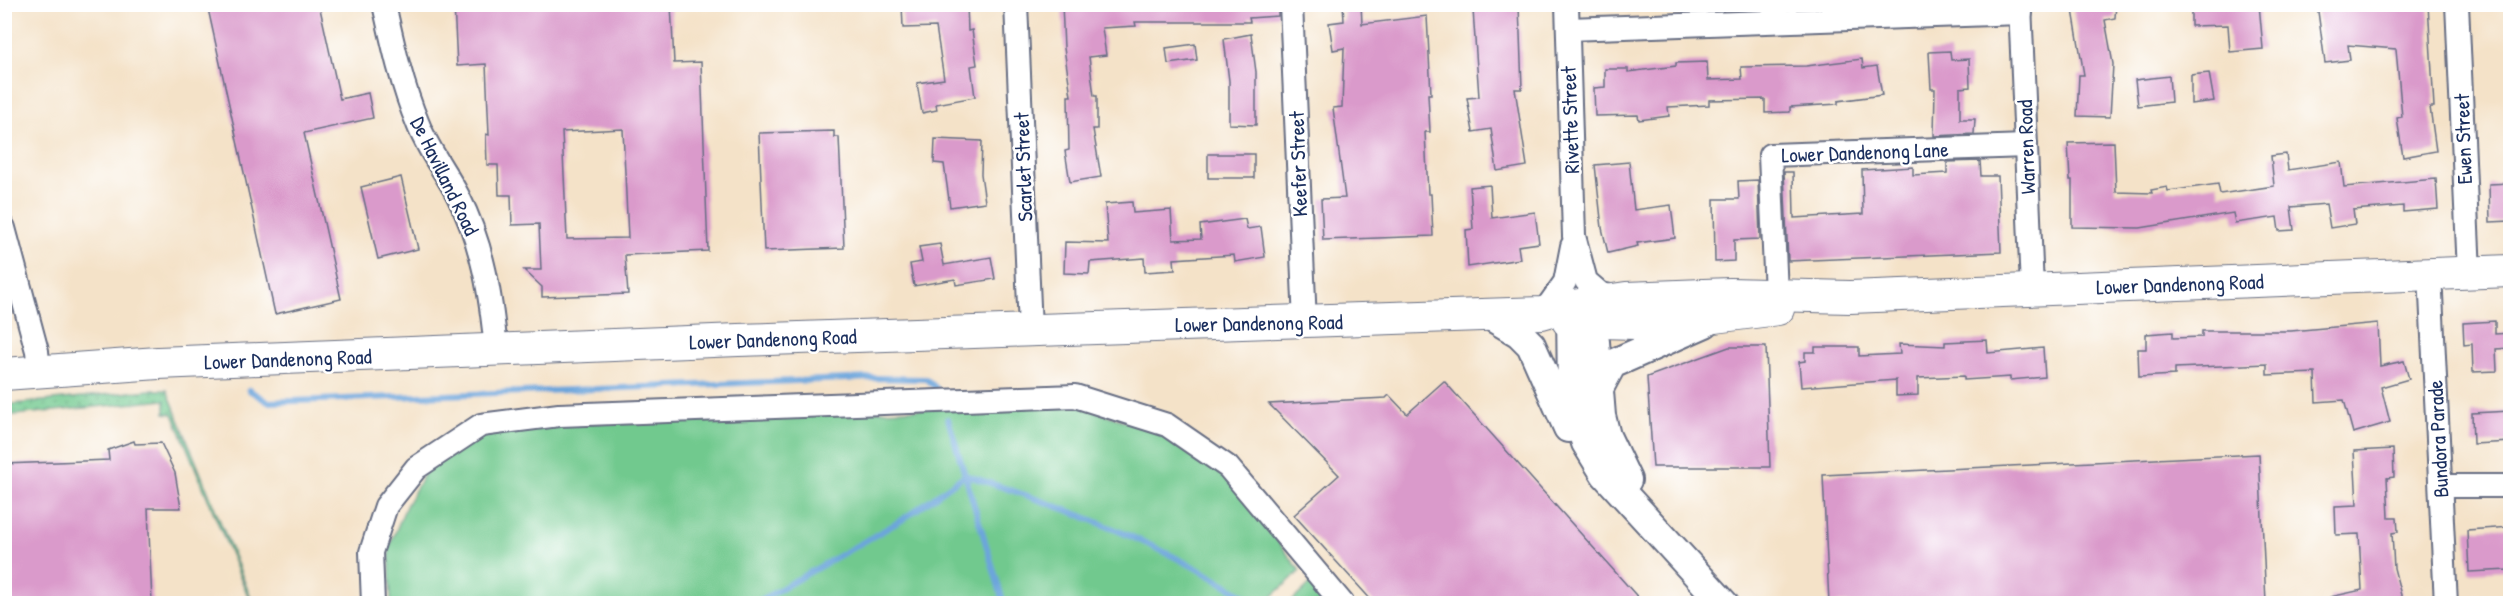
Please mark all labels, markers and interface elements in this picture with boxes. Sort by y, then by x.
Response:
street label: Rivette Street [1554,65,1586,174]
street label: Ewen Street [2447,92,2479,185]
street label: Warren Road [2010,99,2042,195]
street label: Keefer Street [1282,110,1314,217]
street label: Scarlet Street [1007,111,1039,222]
street label: De Havilland Road [404,112,486,240]
street label: Lower Dandenong Lane [1781,135,1949,169]
street label: Lower Dandenong Road [2096,267,2264,301]
street label: Lower Dandenong Road [1175,307,1343,339]
street label: Lower Dandenong Road [689,322,857,356]
street label: Lower Dandenong Road [204,342,372,376]
street label: Bundora Parade [2420,380,2456,498]

